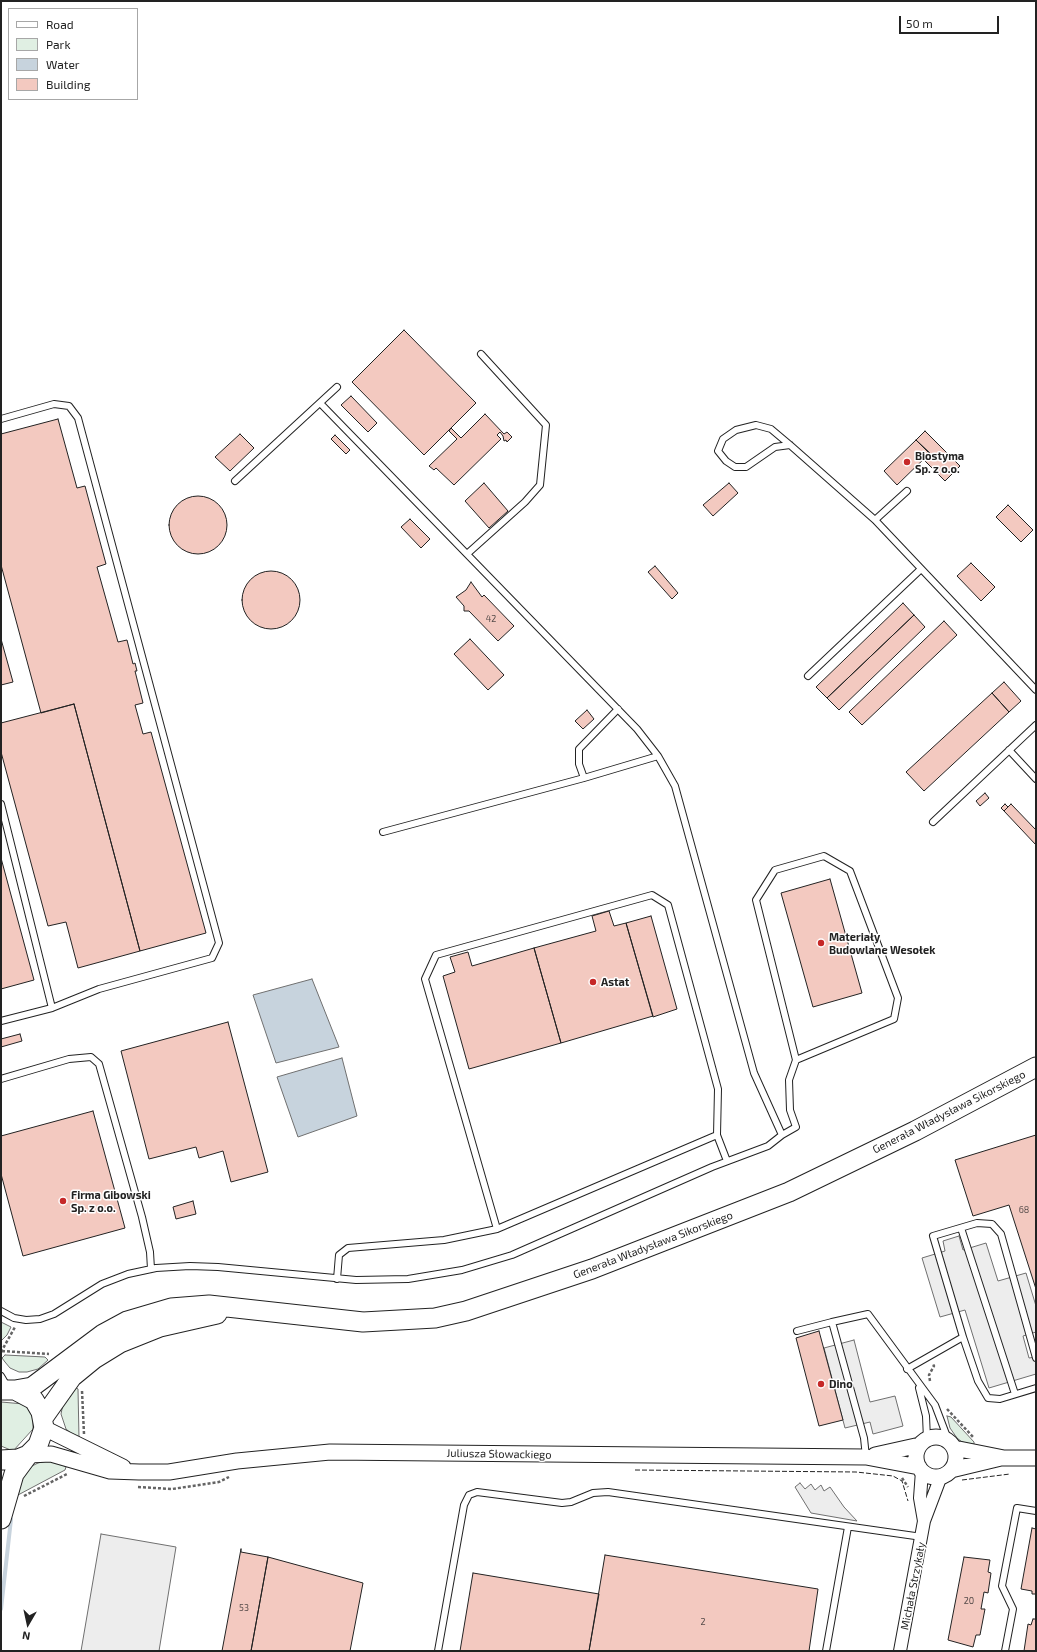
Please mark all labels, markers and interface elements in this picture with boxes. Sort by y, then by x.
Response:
legend [8,8,138,100]
scale bar [901,8,1001,34]
text: 50 m [906,16,933,30]
text: Road [46,17,74,31]
text: Park [46,37,71,51]
text: Water [46,57,80,71]
text: Building [46,77,90,91]
place label: Biostyma Sp. z o.o. [915,449,964,475]
marker: Biostyma Sp. z o.o. [902,457,912,467]
house number: 42 [486,614,496,624]
place label: Materiały Budowlane Wesołek [829,930,935,956]
marker: Materiały Budowlane Wesołek [816,938,826,948]
place label: Astat [601,975,629,989]
marker: Astat [588,977,598,987]
street label: Generała Władysława Sikorskiego [870,1068,1028,1156]
place label: Firma Gibowski Sp. z o.o. [71,1188,151,1214]
marker: Firma Gibowski Sp. z o.o. [58,1196,68,1206]
house number: 68 [1019,1205,1029,1215]
street label: Generała Władysława Sikorskiego [571,1208,735,1282]
place label: Dino [829,1377,853,1391]
marker: Dino [816,1379,826,1389]
street label: Juliusza Słowackiego [446,1446,552,1462]
street label: Michała Strzykały [898,1541,928,1631]
house number: 20 [964,1596,974,1606]
house number: 53 [239,1603,249,1613]
north arrow [8,1604,48,1644]
house number: 2 [700,1617,706,1627]
text: N [21,1629,31,1643]

